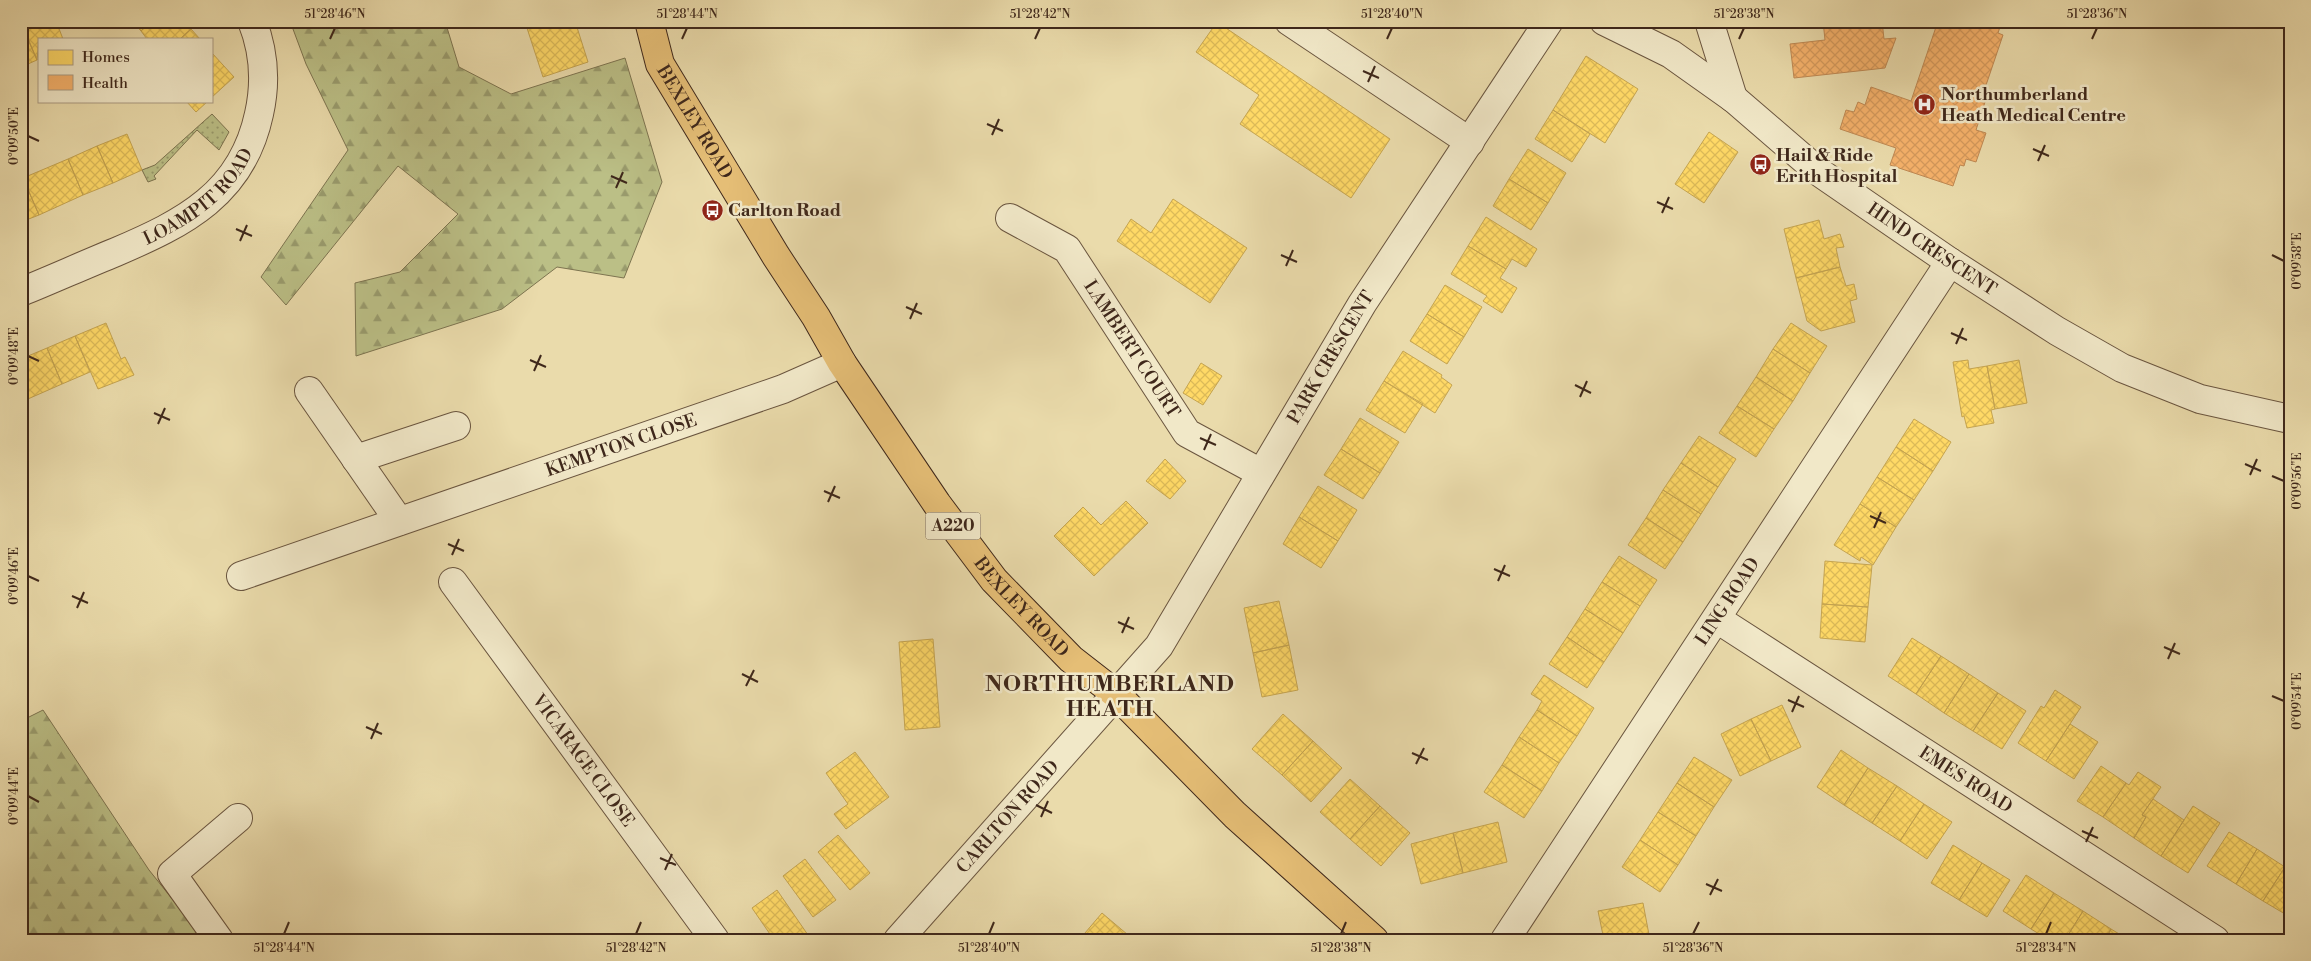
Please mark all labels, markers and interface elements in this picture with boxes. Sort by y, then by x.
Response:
text: 51°28'46"N [304,7,366,22]
text: 51°28'44"N [656,7,718,22]
text: 51°28'42"N [1010,7,1070,22]
text: 51°28'40"N [1361,7,1423,22]
text: 51°28'38"N [1714,7,1774,22]
text: 51°28'36"N [2067,7,2127,22]
legend [38,38,212,102]
text: Homes [82,48,130,67]
street label: BEXLEY ROAD [651,60,738,183]
text: Health [82,74,128,93]
place label: Northumberland Heath Medical Centre [1941,83,2126,127]
hospital icon: Northumberland Heath Medical Centre [1913,92,1937,116]
text: 0°09'50"E [7,107,22,165]
street label: LOAMPIT ROAD [139,144,258,250]
place label: Hail & Ride Erith Hospital [1776,144,1898,188]
bus stop icon: Hail & Ride Erith Hospital [1748,153,1772,177]
street label: HIND CRESCENT [1863,197,2001,301]
bus stop icon: Carlton Road [700,198,724,222]
place label: Carlton Road [728,199,841,222]
text: 0°09'58"E [2290,232,2305,290]
street label: LAMBERT COURT [1079,276,1185,422]
street label: PARK CRESCENT [1282,286,1379,428]
text: 0°09'48"E [7,327,22,385]
street label: KEMPTON CLOSE [542,408,700,482]
text: 0°09'56"E [2290,452,2305,510]
road number: A220 [926,512,980,540]
text: 0°09'46"E [7,547,22,605]
street label: BEXLEY ROAD [969,552,1074,662]
street label: LING ROAD [1690,553,1764,650]
district label: NORTHUMBERLAND HEATH [985,671,1235,723]
text: 0°09'54"E [2290,672,2305,730]
street label: VICARAGE CLOSE [527,689,640,831]
street label: EMES ROAD [1915,741,2017,818]
street label: CARLTON ROAD [951,755,1064,878]
text: 0°09'44"E [7,767,22,825]
text: 51°28'44"N [253,941,315,956]
text: 51°28'42"N [606,941,666,956]
text: 51°28'40"N [958,941,1020,956]
text: 51°28'38"N [1311,941,1371,956]
text: 51°28'36"N [1663,941,1723,956]
text: 51°28'34"N [2016,941,2076,956]

